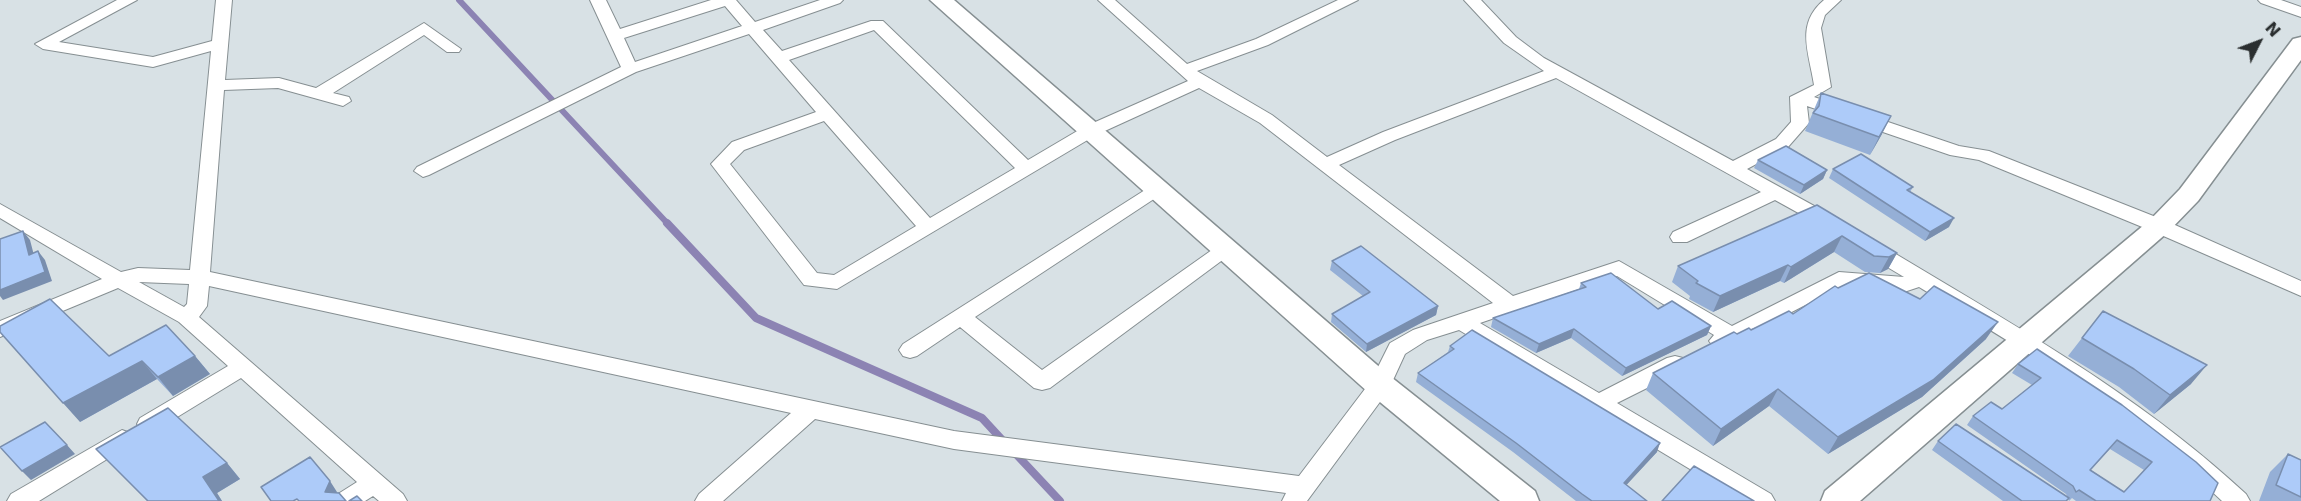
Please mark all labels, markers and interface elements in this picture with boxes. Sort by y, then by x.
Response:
north arrow [2229,12,2289,72]
text: N [2261,18,2284,41]

